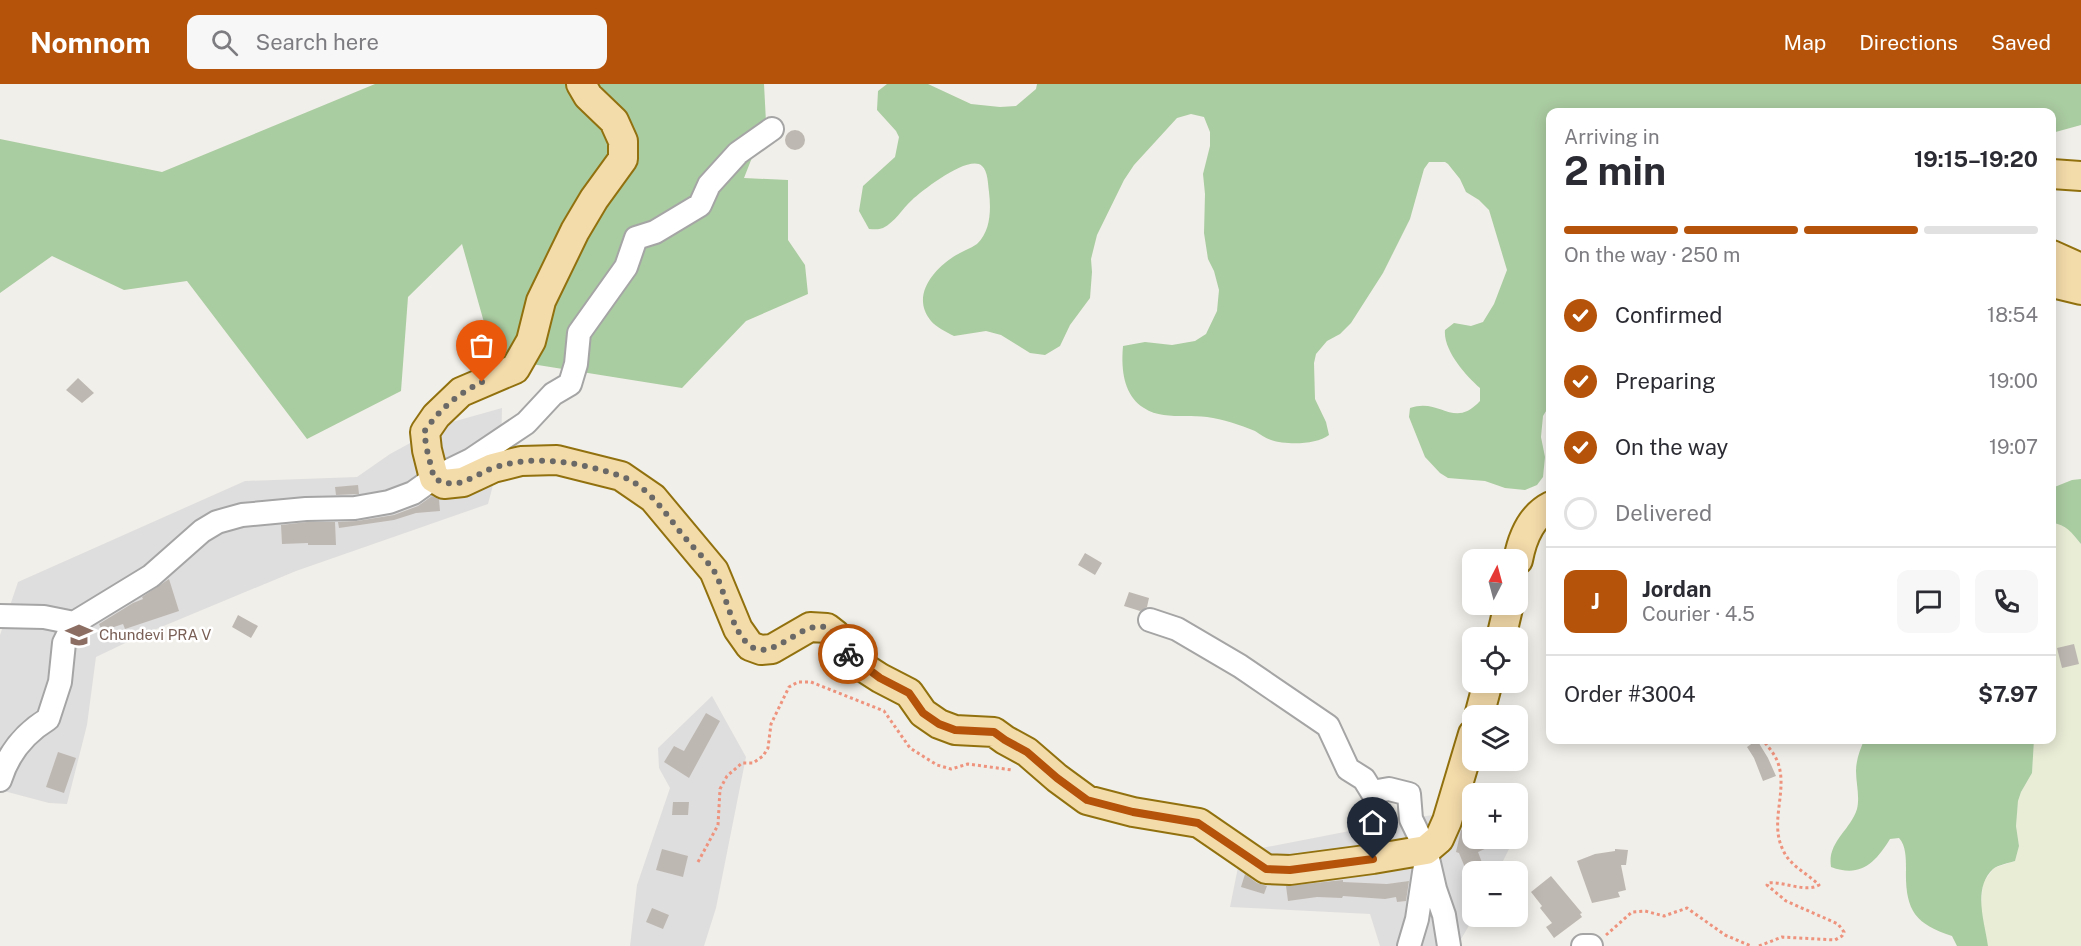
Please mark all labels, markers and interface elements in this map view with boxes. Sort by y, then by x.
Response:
search box [187,15,607,69]
text: Nomnom [30,26,151,59]
icon: search [208,26,241,59]
text: Search here [256,29,379,55]
text: Map [1784,30,1826,55]
text: Directions [1859,30,1958,55]
text: Saved [1991,30,2051,55]
text: Arriving in [1564,125,1659,149]
text: 19:15–19:20 [1914,146,2038,172]
text: 2 min [1564,148,1666,194]
text: On the way · 250 m [1564,243,1740,267]
icon: check [1564,299,1597,332]
text: Confirmed [1615,302,1722,328]
text: 18:54 [1987,303,2038,327]
pin [456,320,507,382]
icon: bag [465,329,498,362]
icon: check [1564,365,1597,398]
text: Preparing [1615,368,1716,394]
text: 19:00 [1989,369,2038,393]
icon: check [1564,431,1597,464]
text: On the way [1615,434,1728,460]
text: 19:07 [1989,435,2038,459]
text: Delivered [1615,500,1712,526]
north arrow [1462,549,1528,615]
map controls [1462,549,1528,927]
button: chat [1897,570,1960,633]
button: phone [1975,570,2038,633]
text: Jordan [1642,576,1711,602]
text: J [1591,588,1600,614]
text: Courier · 4.5 [1642,602,1755,626]
school or university icon: Chundevi PRA V [64,620,94,650]
courier [818,624,878,684]
place label: Chundevi PRA V [99,626,211,643]
button: locate [1462,627,1528,693]
icon: bike [832,638,865,671]
text: Order #3004 [1564,681,1696,707]
text: $7.97 [1978,681,2038,707]
button: layers [1462,705,1528,771]
button: + [1462,783,1528,849]
pin [1347,797,1398,859]
icon: home [1356,806,1389,839]
button: − [1462,861,1528,927]

